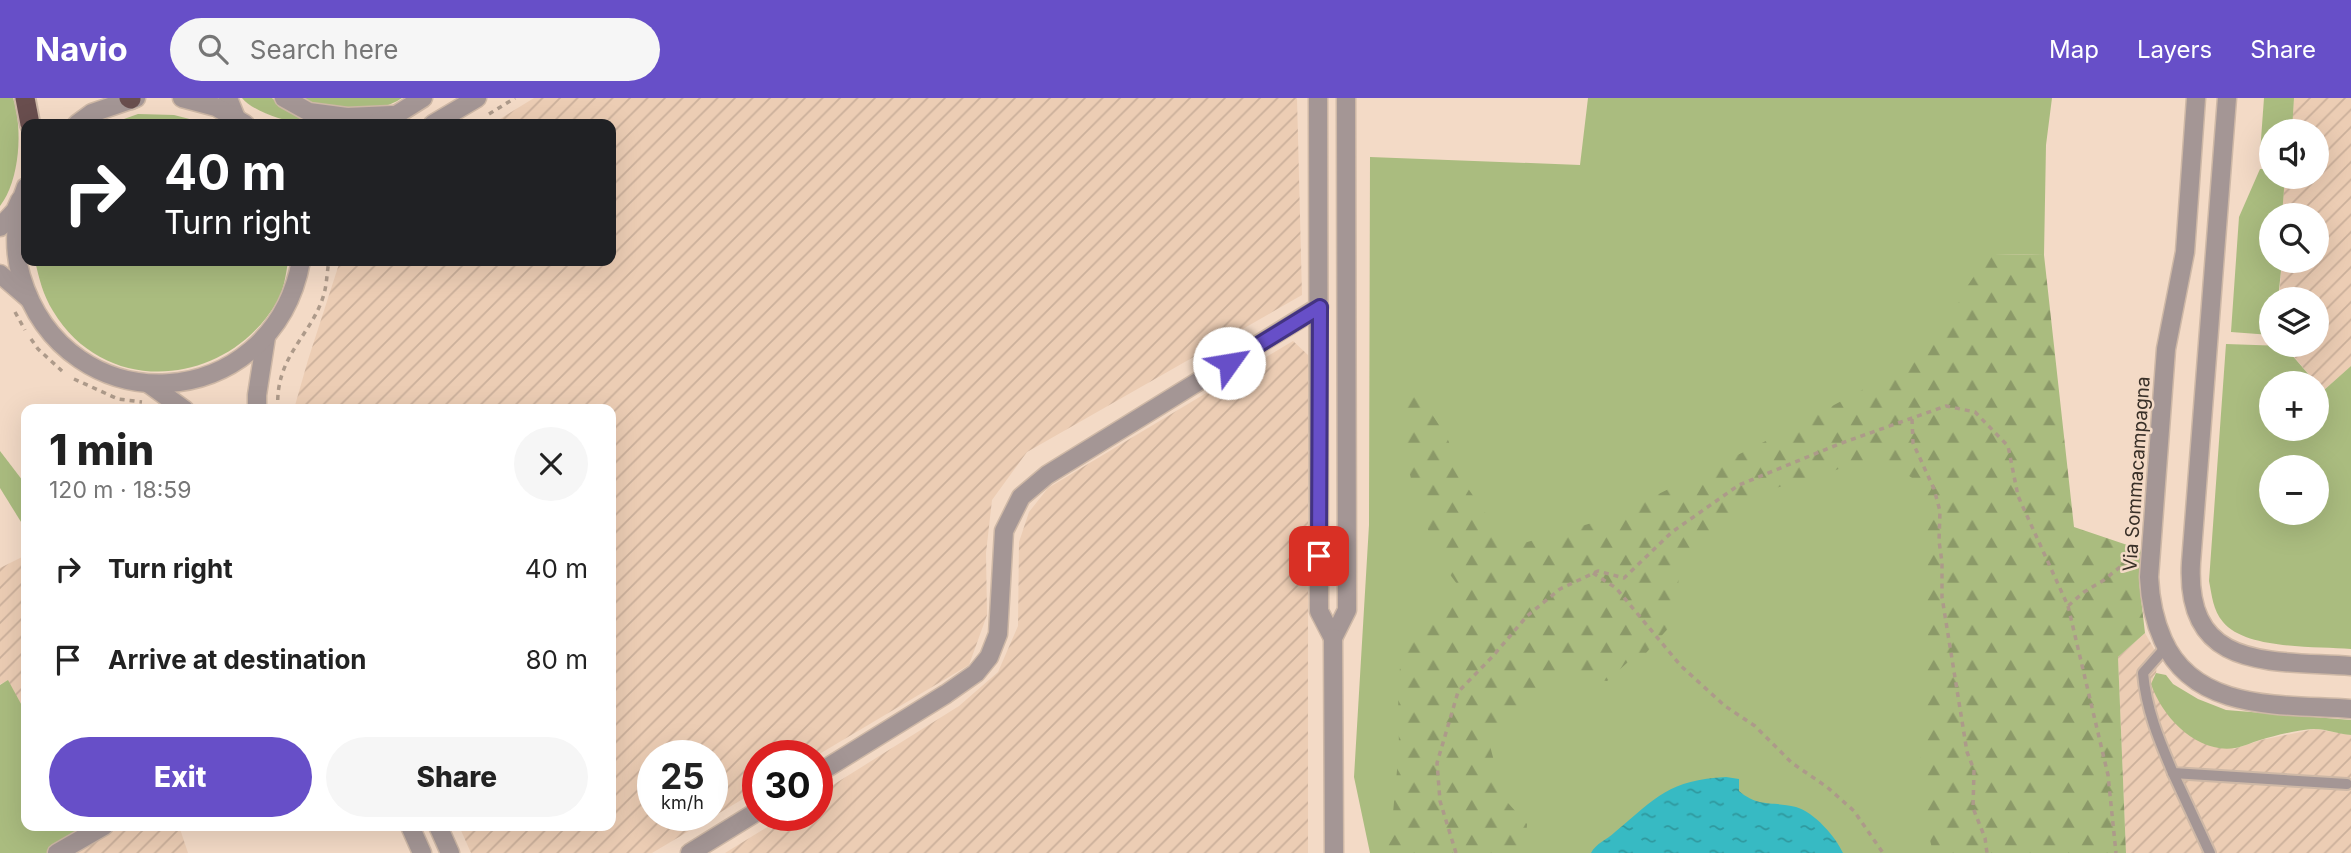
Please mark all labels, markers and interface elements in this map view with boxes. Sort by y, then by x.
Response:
search box [170,18,660,81]
text: Navio [35,29,128,69]
icon: search [194,30,232,68]
text: Search here [250,34,398,65]
text: Map [2049,35,2099,64]
text: Layers [2137,35,2212,64]
text: Share [2250,35,2316,64]
map controls [2259,119,2329,525]
button: sound [2259,119,2329,189]
text: 40 m [164,143,287,202]
icon: right [49,147,140,238]
text: Turn right [164,203,311,242]
button: search [2259,203,2329,273]
button: layers [2259,287,2329,357]
position arrow [1192,326,1266,400]
button: + [2259,371,2329,441]
street label: Via Sommacampagna [2118,376,2155,572]
text: 1 min [49,424,154,475]
button: close [514,427,588,501]
button: − [2259,455,2329,525]
text: 120 m · 18:59 [49,476,192,504]
pin [1289,526,1349,586]
icon: arrive [1300,537,1338,575]
icon: right [49,550,87,588]
text: Turn right [108,553,233,584]
text: 40 m [525,553,588,584]
icon: arrive [49,641,87,679]
text: Arrive at destination [108,644,367,675]
text: 80 m [525,644,588,675]
button: Exit [49,737,312,817]
button: Share [326,737,588,817]
speed limit sign: 30 [742,740,833,831]
text: 25 [660,755,705,797]
text: km/h [661,792,704,813]

